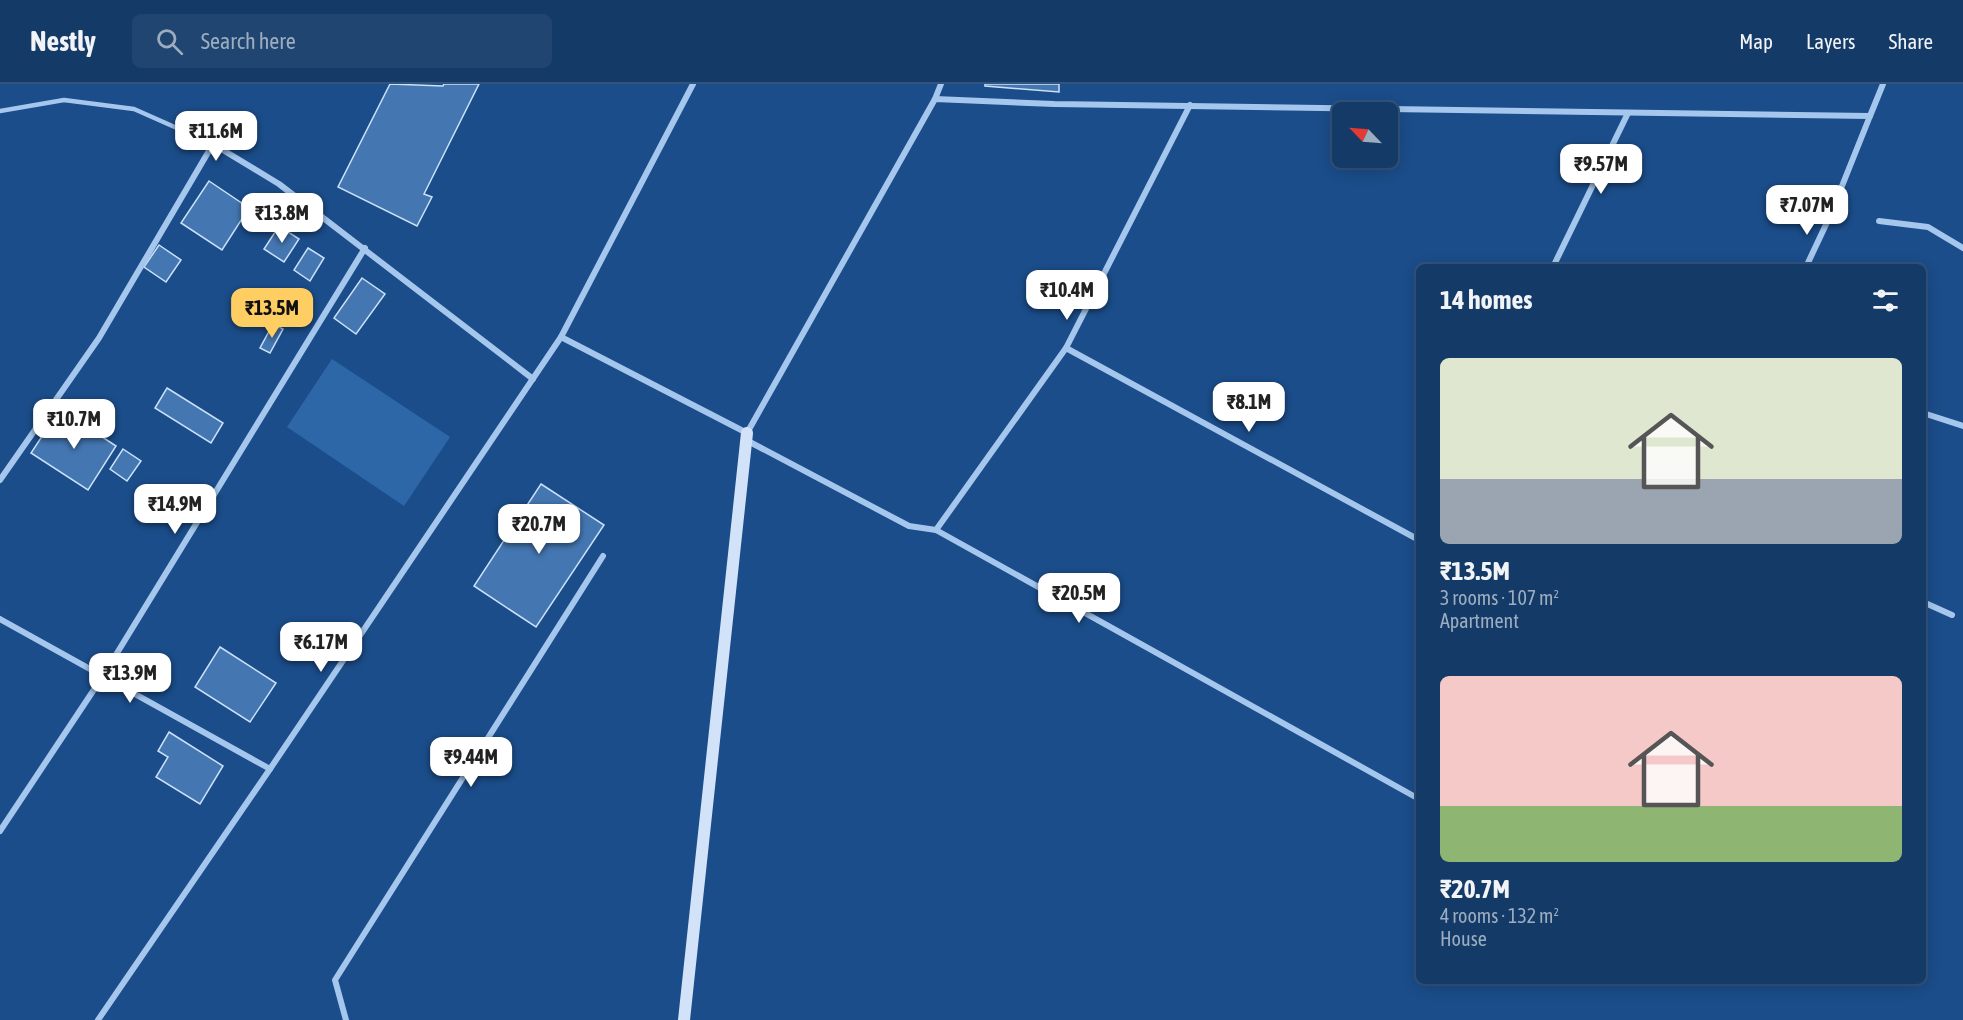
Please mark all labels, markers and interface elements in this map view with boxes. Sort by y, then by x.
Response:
search box [132,14,552,68]
text: Nestly [30,25,96,57]
icon: search [153,25,186,58]
text: Search here [201,28,296,54]
text: Map [1739,29,1773,53]
text: Layers [1806,29,1856,53]
text: Share [1889,29,1933,53]
north arrow [1332,102,1398,168]
map controls [1332,102,1398,168]
pin: ₹11.6M [167,111,265,162]
text: ₹11.6M [189,119,243,142]
pin: ₹9.57M [1552,144,1650,195]
text: ₹9.57M [1574,152,1628,175]
pin: ₹7.07M [1758,185,1856,236]
pin: ₹13.8M [233,193,331,244]
text: ₹7.07M [1780,193,1834,216]
text: ₹13.8M [255,201,309,224]
pin: ₹10.4M [1018,270,1116,321]
text: ₹10.4M [1040,278,1094,301]
icon: filters [1869,284,1902,317]
text: 14 homes [1440,285,1533,315]
pin: ₹13.5M [223,288,321,339]
text: ₹13.5M [245,296,299,319]
pin: ₹8.1M [1207,382,1291,433]
text: ₹8.1M [1227,390,1271,413]
icon: home [1617,397,1725,505]
pin: ₹10.7M [25,399,123,450]
text: ₹10.7M [47,407,101,430]
pin: ₹14.9M [126,484,224,535]
text: ₹14.9M [148,492,202,515]
pin: ₹20.7M [490,504,588,555]
text: ₹20.7M [512,512,566,535]
text: ₹13.5M [1440,556,1510,586]
pin: ₹20.5M [1030,573,1128,624]
text: ₹20.5M [1052,581,1106,604]
text: 3 rooms · 107 m² [1440,586,1559,609]
text: Apartment [1440,609,1519,632]
pin: ₹6.17M [272,622,370,673]
text: ₹6.17M [294,630,348,653]
pin: ₹13.9M [81,653,179,704]
text: ₹13.9M [103,661,157,684]
icon: home [1617,715,1725,823]
pin: ₹9.44M [422,737,520,788]
text: ₹9.44M [444,745,498,768]
text: ₹20.7M [1440,874,1510,904]
text: 4 rooms · 132 m² [1440,904,1559,927]
text: House [1440,927,1487,950]

